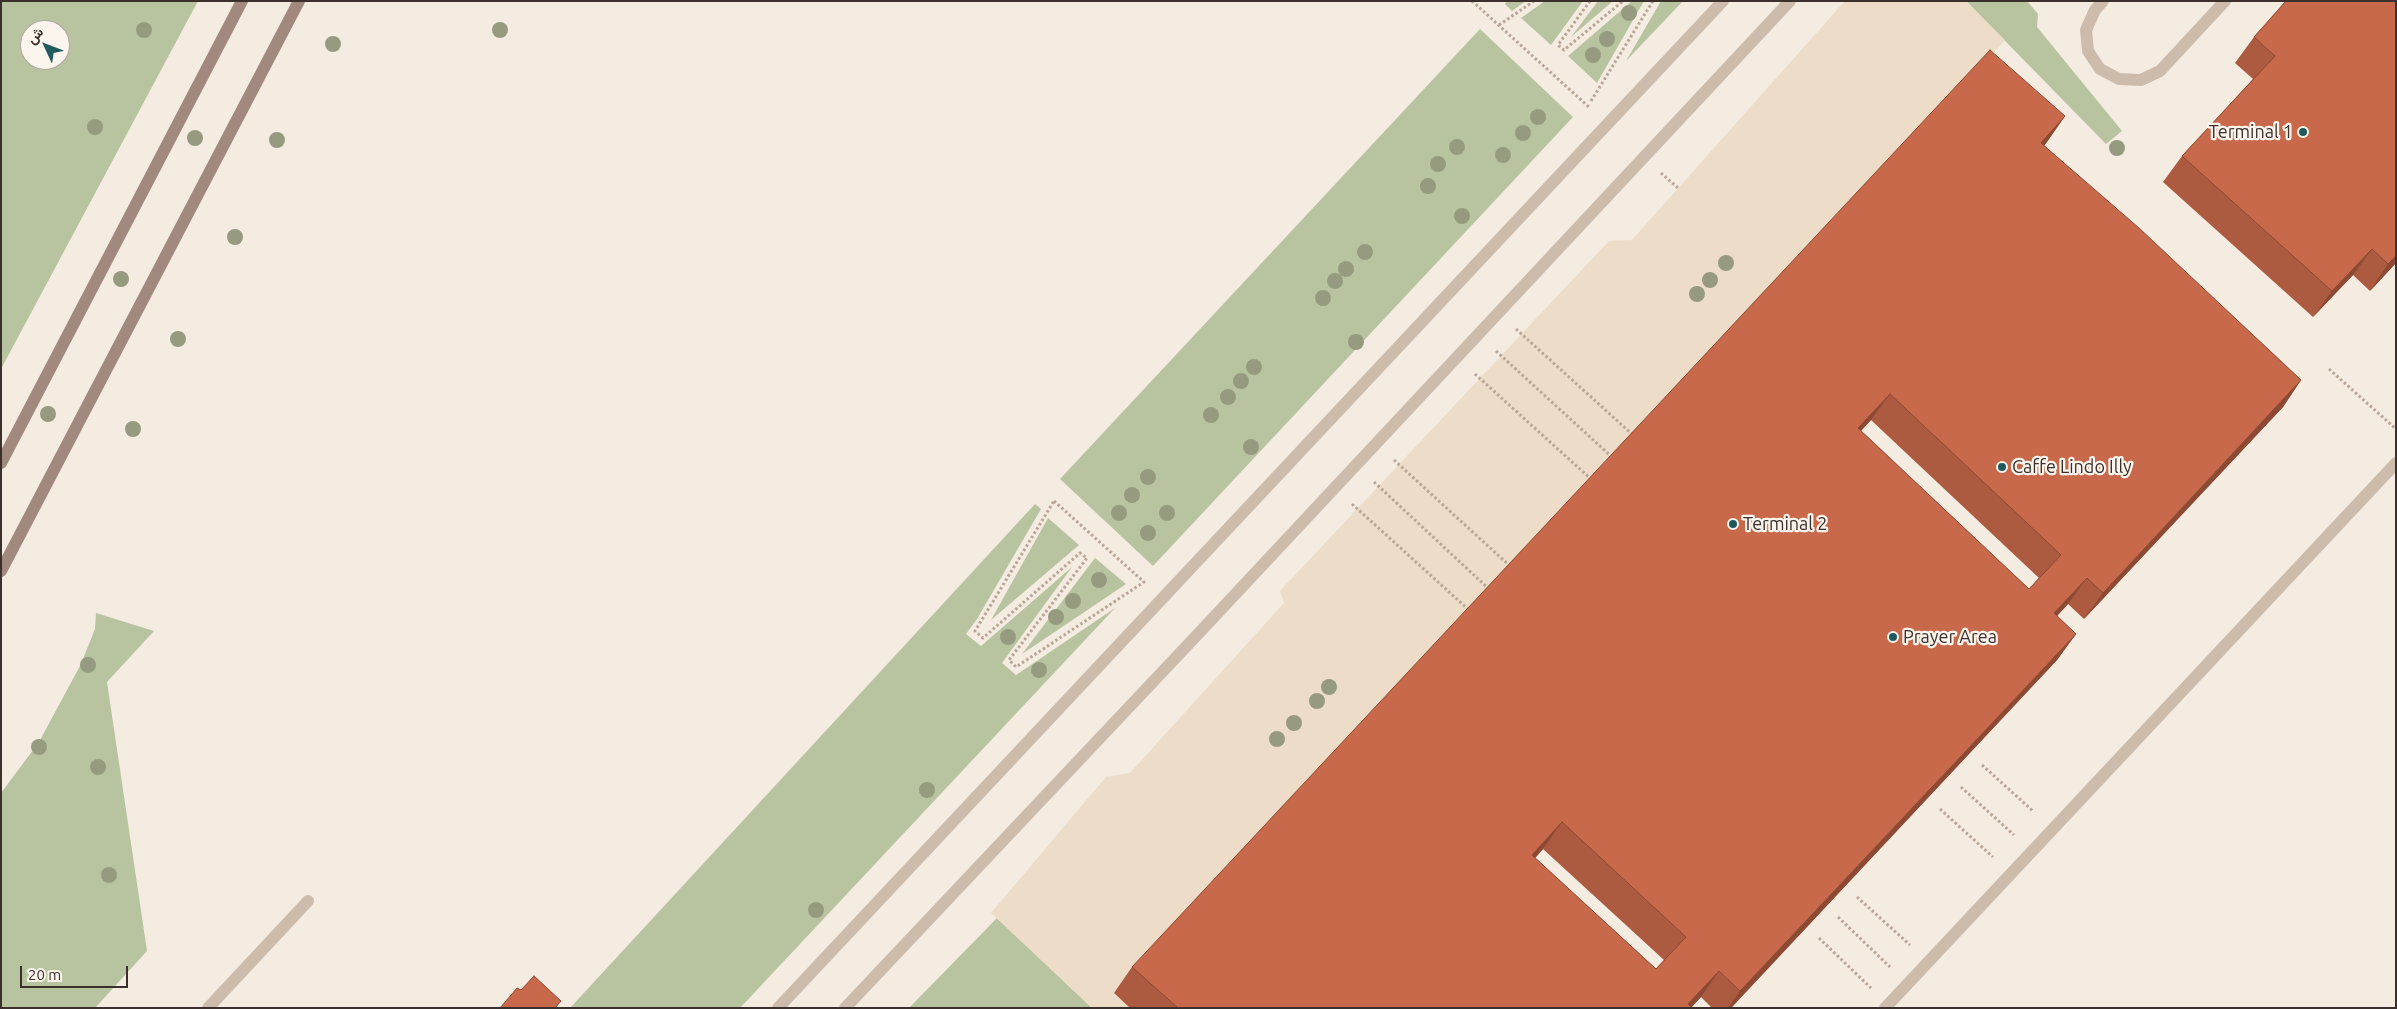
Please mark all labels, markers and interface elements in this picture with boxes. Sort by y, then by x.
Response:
north arrow [20,20,70,70]
text: ش [23,24,46,47]
place label: Terminal 1 [2209,121,2293,143]
marker: Terminal 1 [2297,126,2309,138]
place label: Caffe Lindo Illy [2012,456,2132,478]
marker: Caffe Lindo Illy [1996,461,2008,473]
place label: Terminal 2 [1743,513,1827,535]
marker: Terminal 2 [1727,518,1739,530]
place label: Prayer Area [1903,626,1997,648]
marker: Prayer Area [1887,631,1899,643]
scale bar [22,956,130,988]
text: 20 m [28,966,61,983]

